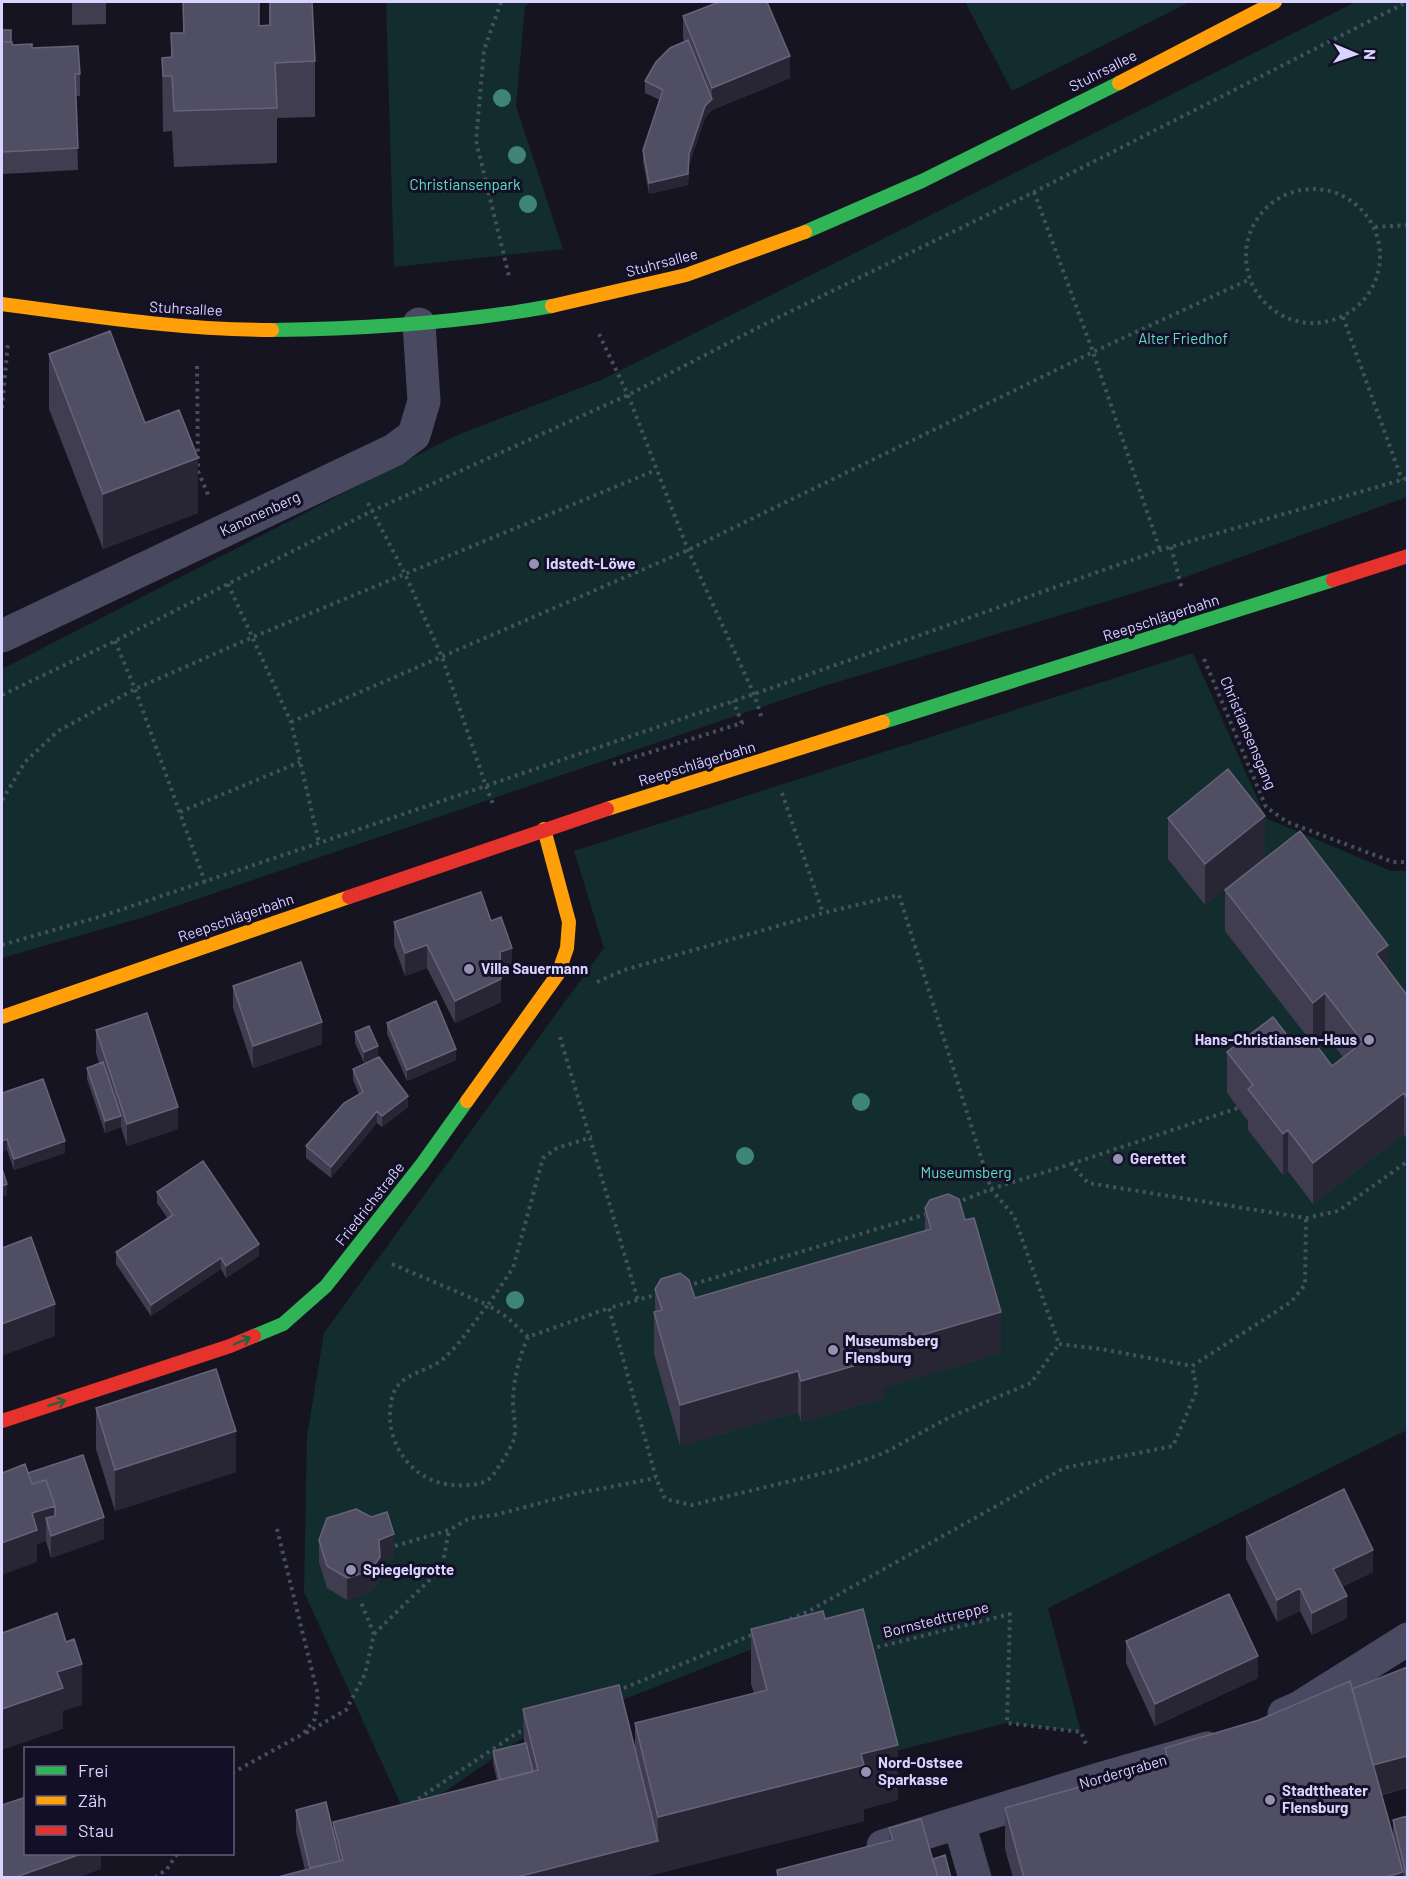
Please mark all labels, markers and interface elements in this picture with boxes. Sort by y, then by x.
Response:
north arrow [1325,24,1385,84]
street label: Stuhrsallee [1066,45,1139,95]
text: N [1361,49,1380,60]
park label: Christiansenpark [410,175,521,193]
street label: Stuhrsallee [624,244,700,280]
street label: Stuhrsallee [149,297,223,319]
park label: Alter Friedhof [1138,329,1228,347]
street label: Kanonenberg [217,487,303,540]
place label: Idstedt-Löwe [546,554,636,572]
marker: Idstedt-Löwe [527,557,541,571]
street label: Reepschlägerbahn [1100,590,1221,644]
street label: Christiansensgang [1217,673,1281,792]
street label: Reepschlägerbahn [636,737,757,789]
street label: Reepschlägerbahn [175,889,296,945]
place label: Villa Sauermann [481,959,588,977]
marker: Villa Sauermann [462,962,476,976]
place label: Hans-Christiansen-Haus [1195,1030,1357,1048]
marker: Hans-Christiansen-Haus [1362,1033,1376,1047]
place label: Gerettet [1130,1149,1186,1167]
marker: Gerettet [1111,1152,1125,1166]
street label: Friedrichstraße [331,1158,407,1249]
park label: Museumsberg [920,1163,1012,1181]
place label: Museumsberg Flensburg [845,1331,938,1366]
one-way arrow [233,1335,251,1346]
marker: Museumsberg Flensburg [826,1343,840,1357]
one-way arrow [47,1397,66,1408]
place label: Spiegelgrotte [363,1560,454,1578]
marker: Spiegelgrotte [344,1563,358,1577]
street label: Bornstedttreppe [881,1597,991,1641]
legend [24,1747,234,1855]
street label: Nordergraben [1077,1750,1169,1792]
place label: Nord-Ostsee Sparkasse [878,1753,963,1788]
text: Frei [78,1759,109,1781]
marker: Nord-Ostsee Sparkasse [859,1765,873,1779]
place label: Stadttheater Flensburg [1282,1781,1368,1816]
text: Zäh [78,1789,107,1811]
marker: Stadttheater Flensburg [1263,1793,1277,1807]
text: Stau [78,1819,114,1841]

